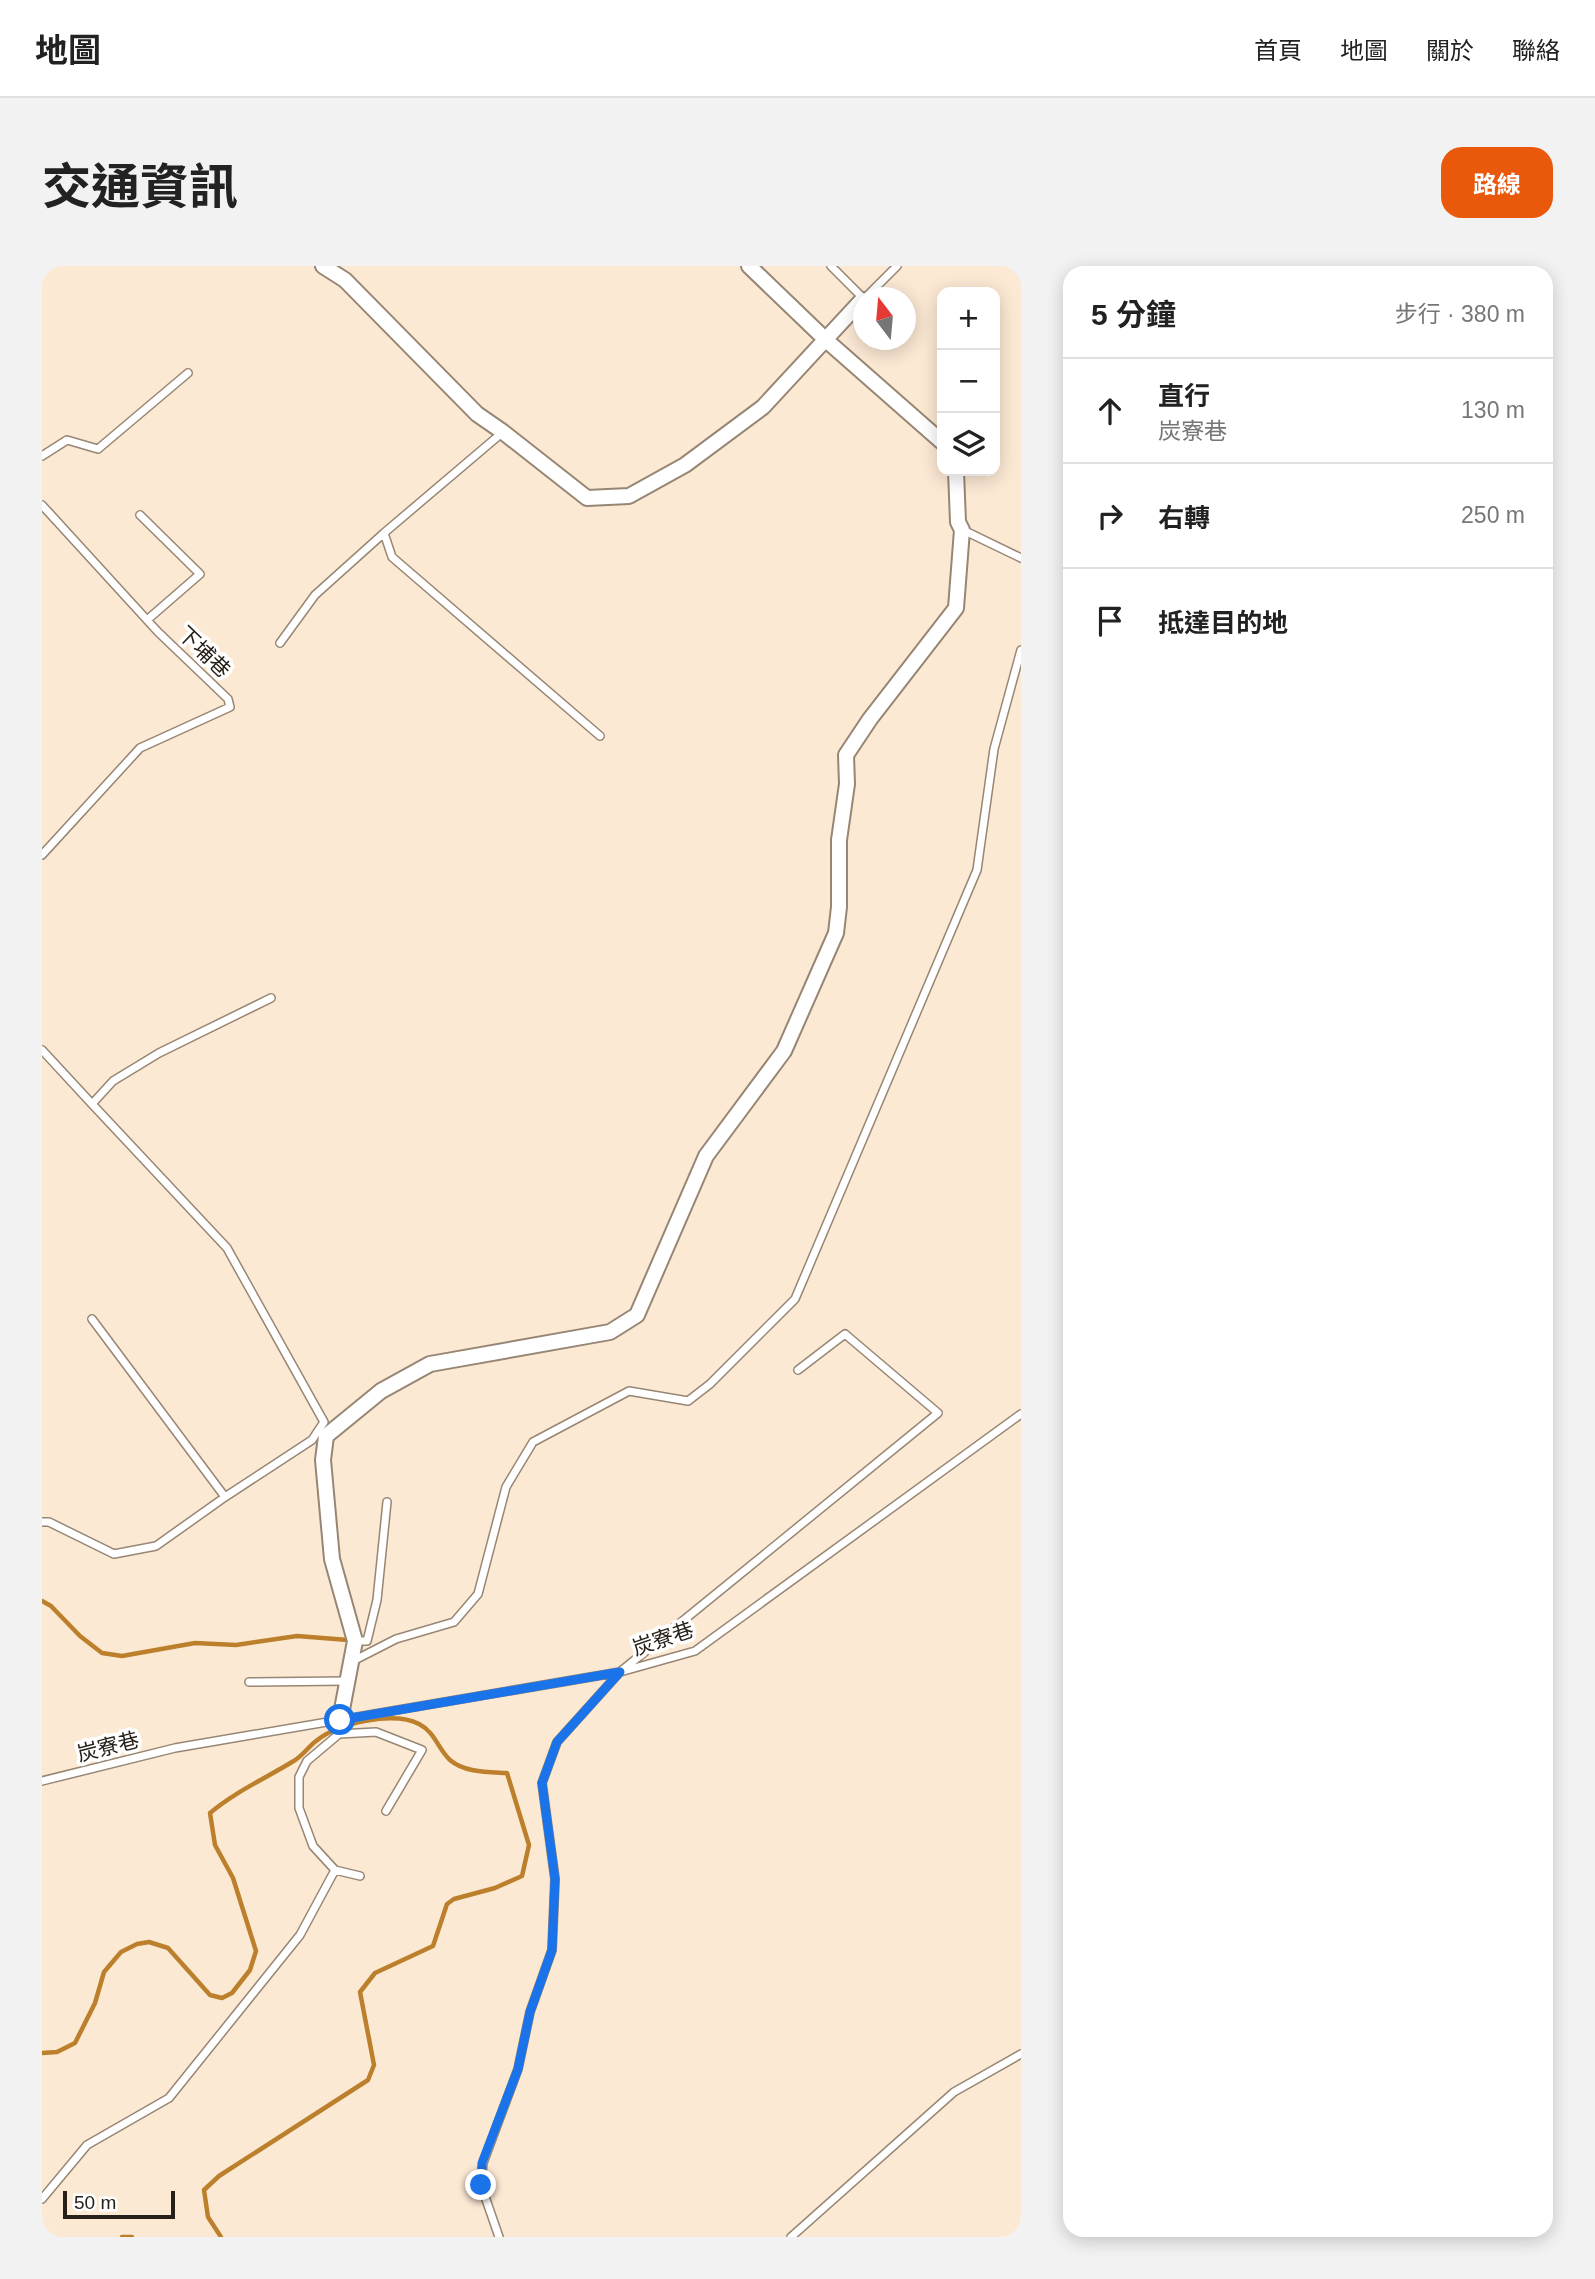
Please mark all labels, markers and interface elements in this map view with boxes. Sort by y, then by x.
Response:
text: 地圖 [35,32,101,69]
text: 首頁 [1254,37,1302,64]
text: 地圖 [1340,37,1388,64]
text: 關於 [1426,37,1474,64]
text: 聯絡 [1512,37,1560,64]
button: 路線 [1441,147,1553,218]
text: 交通資訊 [42,160,238,214]
north arrow [853,287,916,350]
map controls [937,287,1000,476]
button: + [937,287,1000,350]
text: 5 分鐘 [1091,298,1176,331]
text: 步行 · 380 m [1395,301,1525,327]
button: − [937,350,1000,413]
text: 直行 [1158,381,1210,411]
icon: ahead [1091,392,1129,430]
text: 130 m [1461,397,1525,423]
button: layers [937,413,1000,476]
text: 炭寮巷 [1158,418,1227,444]
icon: right [1091,497,1129,535]
text: 250 m [1461,502,1525,528]
text: 右轉 [1158,503,1210,533]
icon: arrive [1091,602,1129,640]
text: 抵達目的地 [1158,608,1288,638]
street label: 下埔巷 [174,621,235,682]
street label: 炭寮巷 [629,1617,696,1660]
route start [324,1704,355,1735]
street label: 炭寮巷 [75,1728,141,1765]
route end [465,2169,496,2200]
scale bar [63,2188,175,2220]
text: 50 m [74,2192,116,2213]

